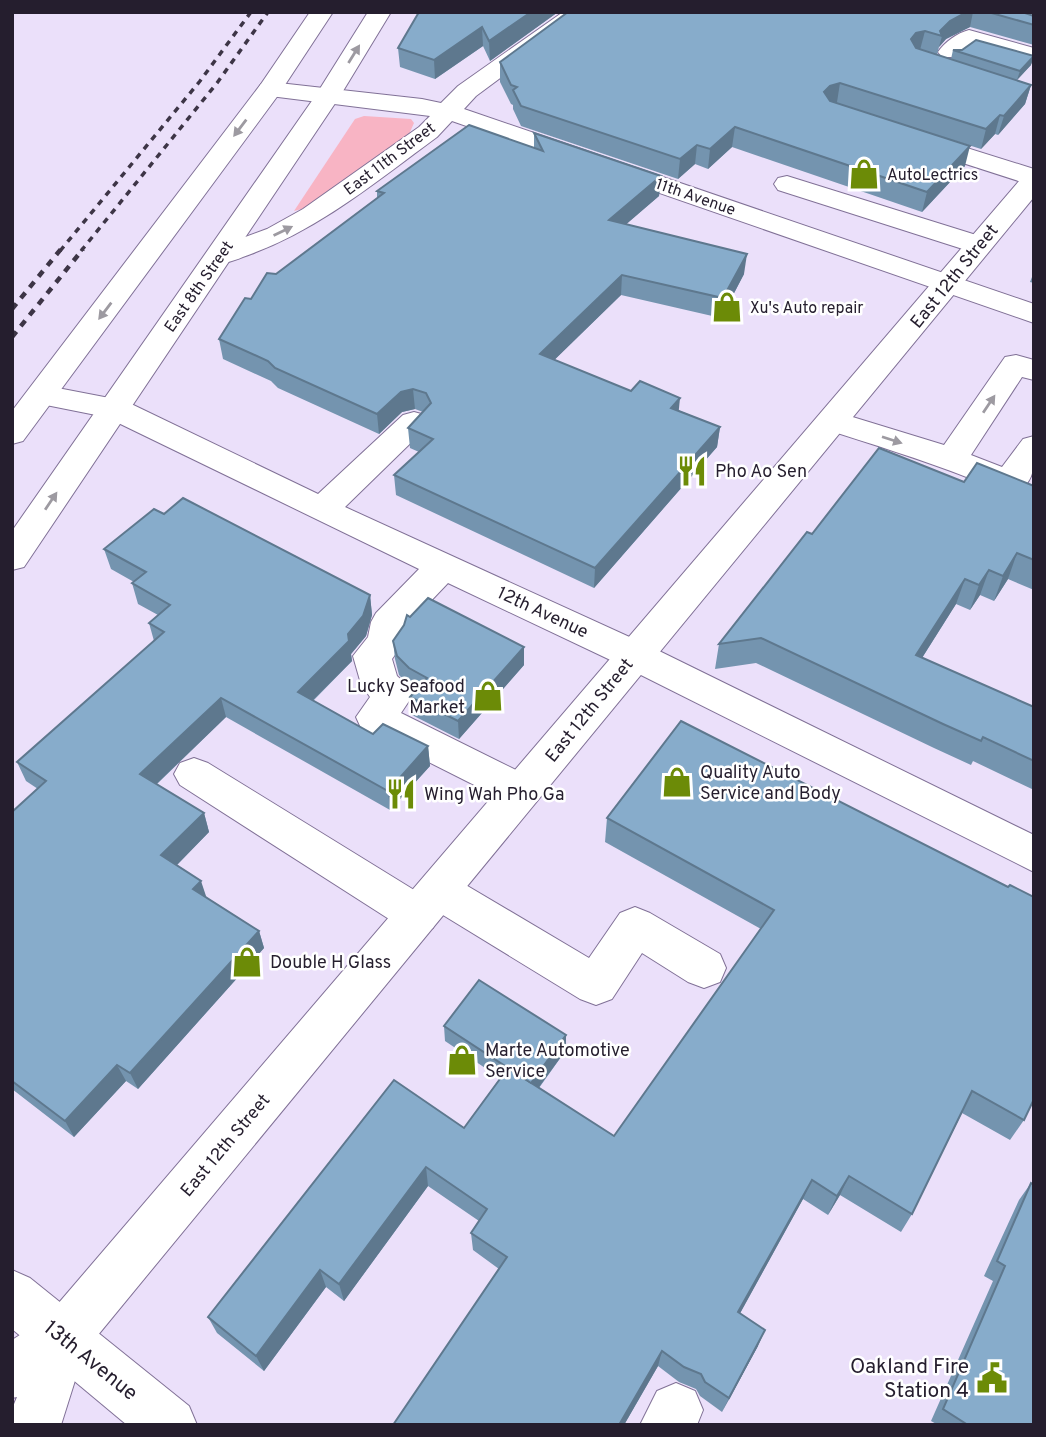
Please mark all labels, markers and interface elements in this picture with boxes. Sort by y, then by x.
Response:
one-way arrow [348,45,361,64]
one-way arrow [234,119,248,137]
street label: East 11th Street [340,119,440,201]
shop icon: AutoLectrics [847,157,881,191]
place label: AutoLectrics [887,166,978,186]
street label: 11th Avenue [653,175,738,221]
street label: East 12th Street [906,220,1004,334]
one-way arrow [273,225,293,236]
street label: East 8th Street [161,238,239,337]
shop icon: Xu's Auto repair [710,290,744,324]
place label: Xu's Auto repair [750,299,864,319]
one-way arrow [97,301,112,319]
one-way arrow [982,395,996,413]
one-way arrow [882,435,903,446]
restaurant icon: Pho Ao Sen [675,454,709,488]
place label: Pho Ao Sen [715,461,807,484]
one-way arrow [44,492,57,511]
street label: 12th Avenue [493,582,592,644]
street label: East 12th Street [541,654,639,768]
place label: Lucky Seafood Market [347,676,465,720]
shop icon: Lucky Seafood Market [471,679,505,713]
place label: Quality Auto Service and Body [700,762,841,806]
shop icon: Quality Auto Service and Body [660,765,694,799]
restaurant icon: Wing Wah Pho Ga [384,777,418,811]
place label: Wing Wah Pho Ga [424,784,564,807]
shop icon: Double H Glass [230,945,264,979]
place label: Double H Glass [270,952,391,975]
place label: Marte Automotive Service [485,1040,630,1084]
shop icon: Marte Automotive Service [445,1043,479,1077]
street label: East 12th Street [176,1090,276,1202]
street label: 13th Avenue [37,1315,143,1407]
place label: Oakland Fire Station 4 [850,1354,969,1405]
public building icon: Oakland Fire Station 4 [975,1361,1009,1395]

